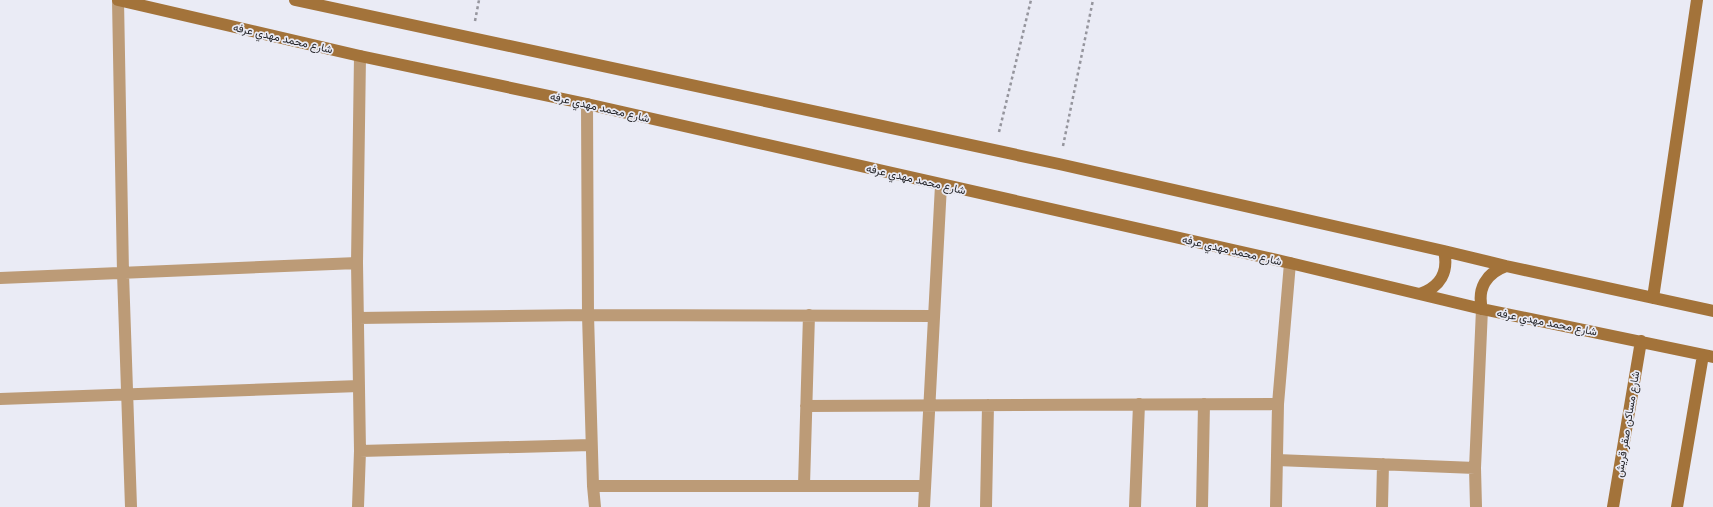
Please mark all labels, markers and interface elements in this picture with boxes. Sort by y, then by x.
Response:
street label: شارع محمد مهدي عرفه [231,21,334,59]
street label: شارع محمد مهدي عرفه [548,90,651,128]
street label: شارع محمد مهدي عرفه [864,162,967,200]
street label: شارع محمد مهدي عرفه [1180,233,1283,271]
street label: شارع محمد مهدي عرفه [1495,306,1598,342]
street label: شارع مساكن صقر قريش [1613,370,1643,478]

